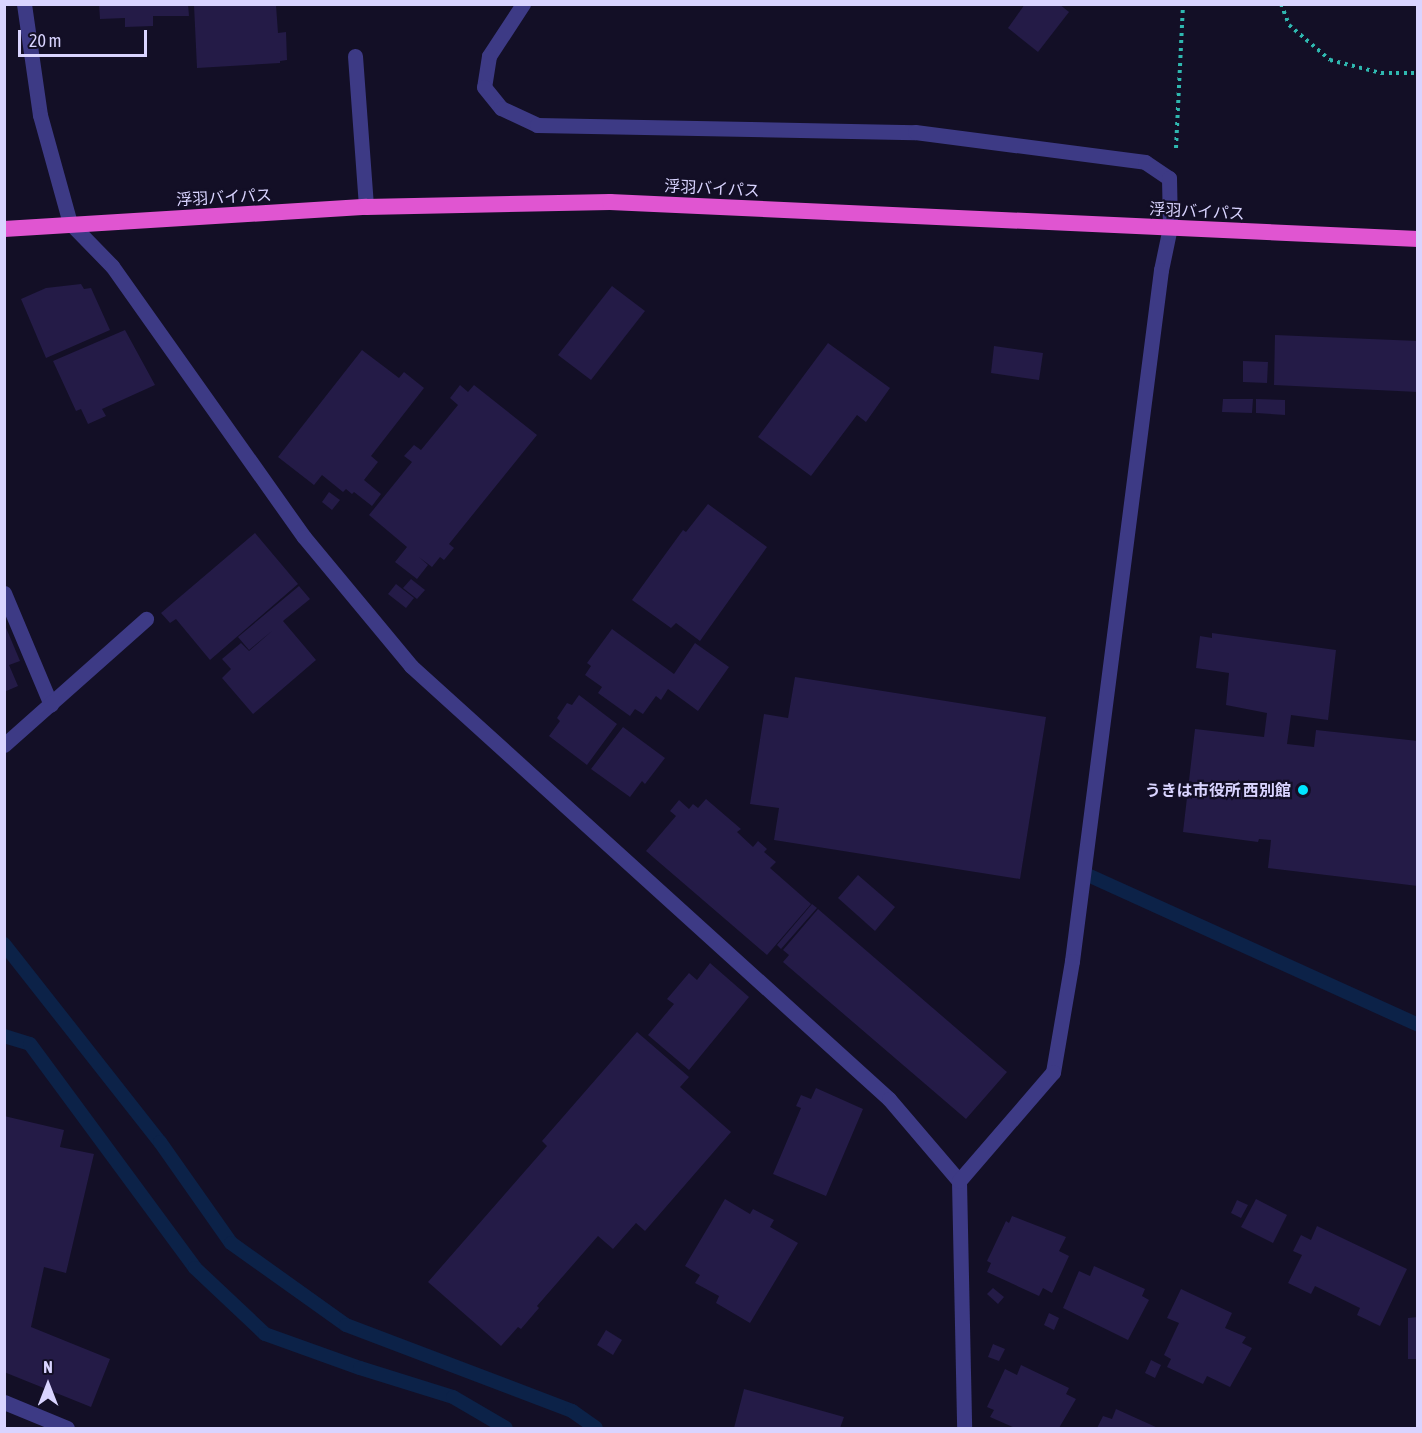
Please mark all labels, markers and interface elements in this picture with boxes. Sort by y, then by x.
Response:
scale bar [21,18,150,56]
text: 20 m [29,30,61,51]
street label: 浮羽バイパス [664,176,760,200]
street label: 浮羽バイパス [176,185,272,209]
street label: 浮羽バイパス [1149,199,1245,223]
place label: うきは市役所 西別館 [1145,780,1291,800]
marker: うきは市役所 西別館 [1296,783,1310,797]
north arrow [18,1355,78,1415]
text: N [43,1358,53,1376]

